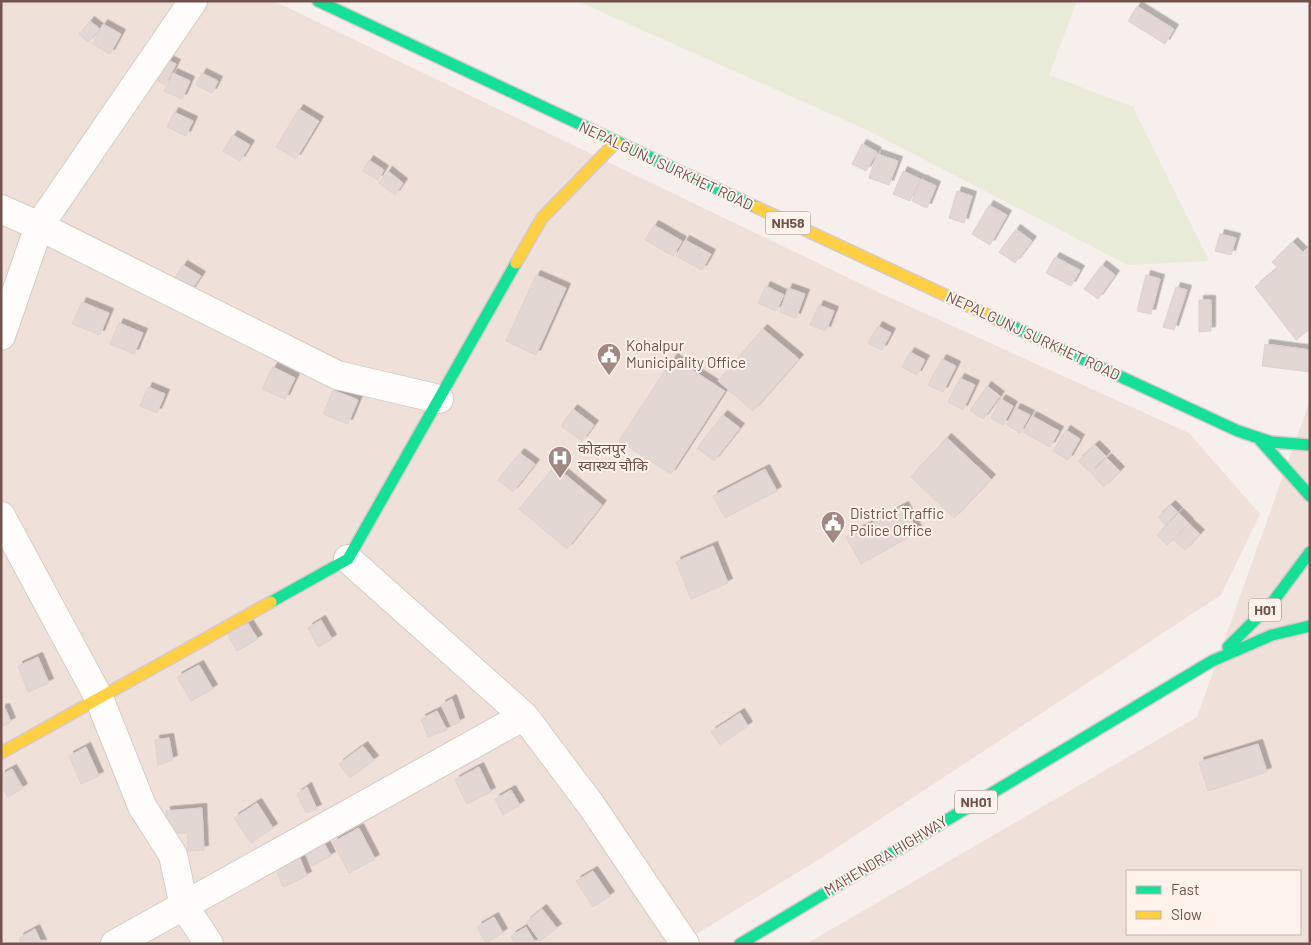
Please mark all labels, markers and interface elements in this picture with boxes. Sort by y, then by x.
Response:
street label: NEPALGUNJ SURKHET ROAD [577,117,756,213]
road number: NH58 [766,212,810,234]
street label: NEPALGUNJ SURKHET ROAD [944,287,1123,383]
place label: Kohalpur Municipality Office [626,336,746,371]
public building icon: Kohalpur Municipality Office [596,342,622,376]
place label: कोहलपुर स्वास्थ्य चौकि [578,439,648,474]
hospital icon: कोहलपुर स्वास्थ्य चौकि [547,445,573,479]
place label: District Traffic Police Office [850,504,944,539]
public building icon: District Traffic Police Office [820,510,846,544]
road number: H01 [1249,598,1281,622]
road number: NH01 [955,790,997,814]
street label: MAHENDRA HIGHWAY [821,811,950,899]
legend [1126,870,1301,935]
text: Fast [1171,880,1199,898]
text: Slow [1171,905,1202,923]

